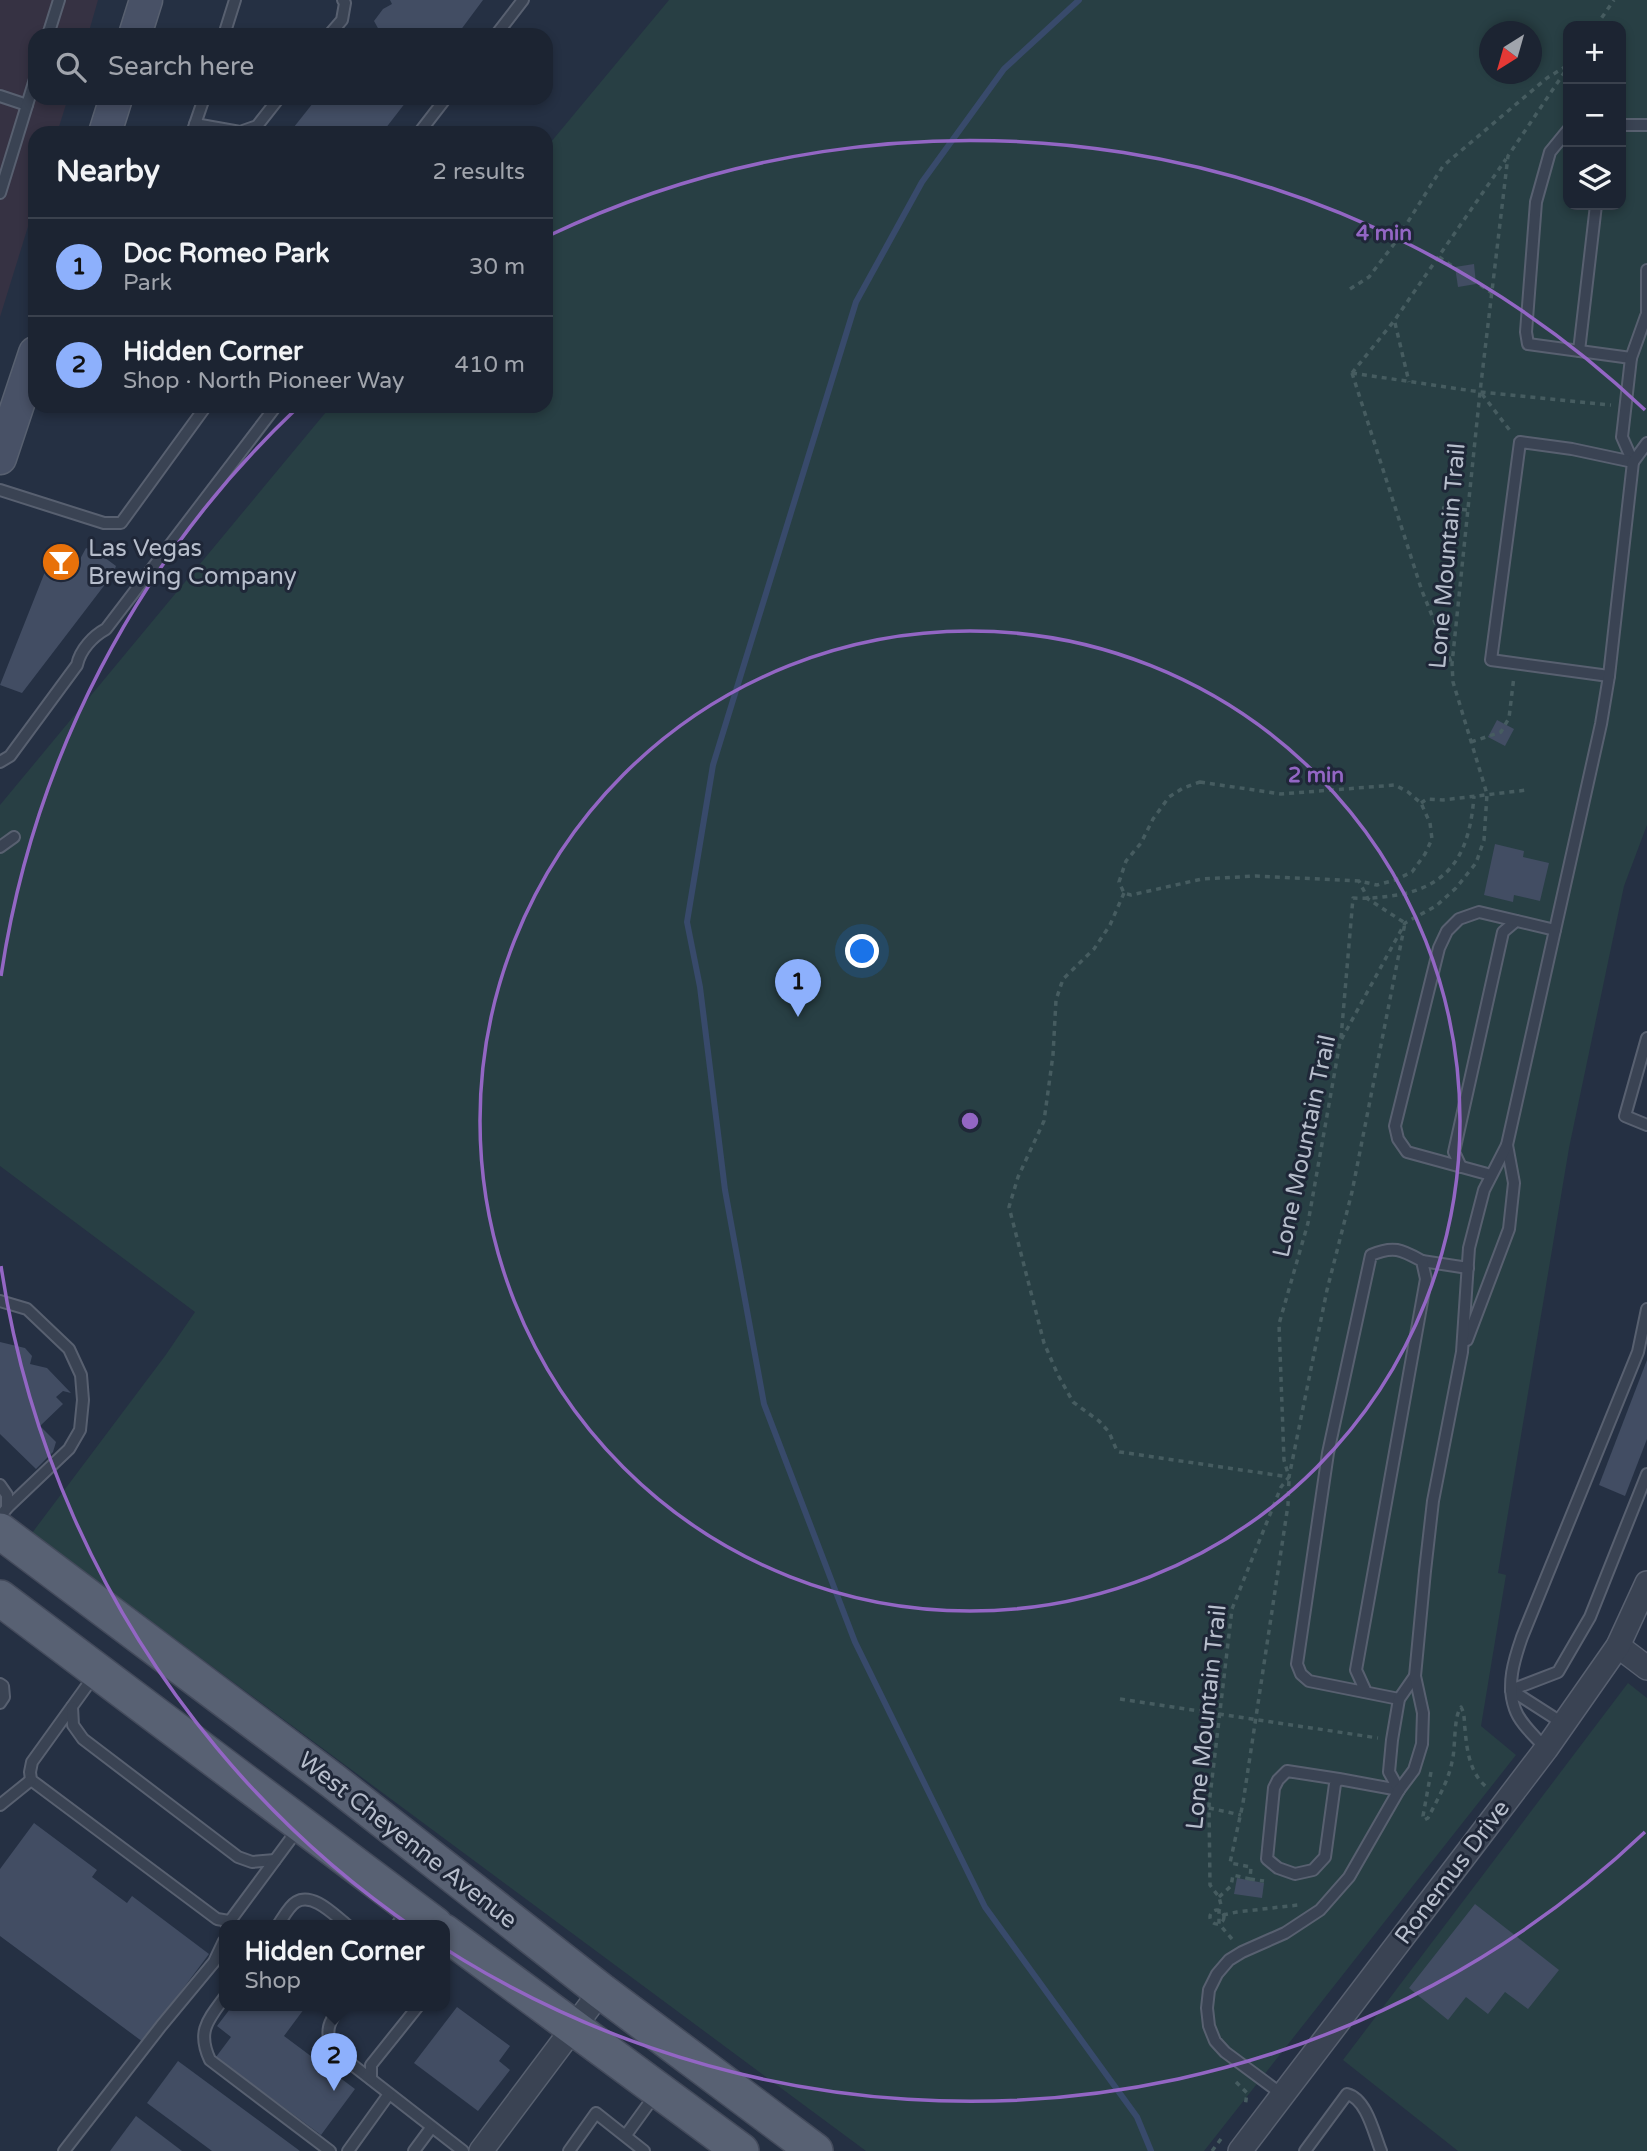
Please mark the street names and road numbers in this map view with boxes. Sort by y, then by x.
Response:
street label: Lone Mountain Trail [1423,442,1472,670]
street label: Lone Mountain Trail [1267,1032,1342,1260]
street label: Lone Mountain Trail [1180,1603,1233,1831]
street label: West Cheyenne Avenue [293,1746,523,1935]
street label: Ronemus Drive [1389,1794,1516,1950]

